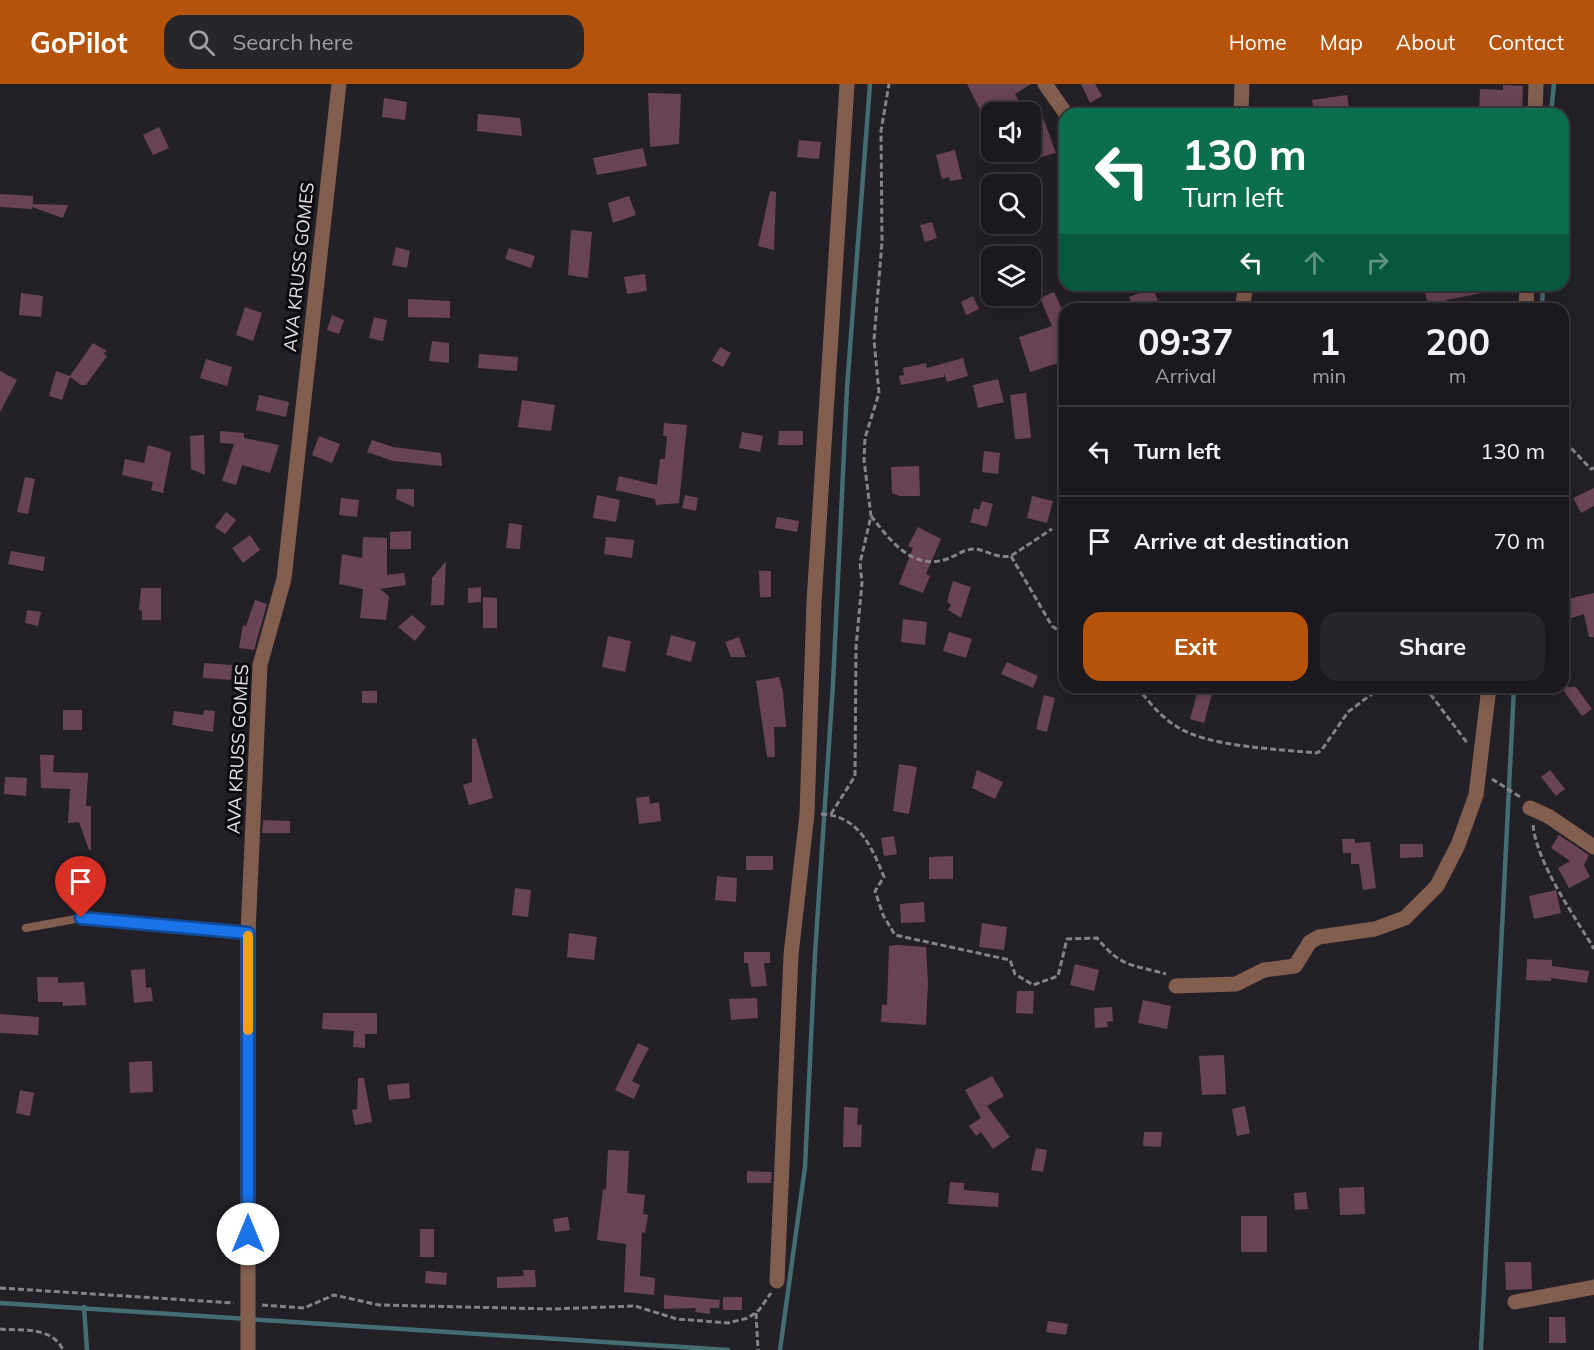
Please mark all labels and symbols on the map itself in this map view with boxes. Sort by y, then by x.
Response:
street label: AVA KRUSS GOMES [278,181,319,353]
street label: AVA KRUSS GOMES [222,663,253,834]
pin [55,856,106,918]
position arrow [216,1202,280,1266]

